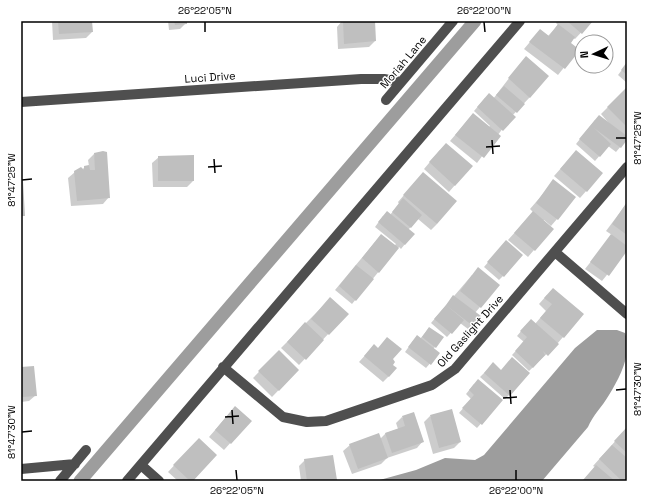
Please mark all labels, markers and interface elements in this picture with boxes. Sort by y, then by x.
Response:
text: 26°22'05"N [178,4,232,17]
text: 26°22'00"N [457,4,511,17]
street label: Moriah Lane [377,33,429,91]
north arrow [574,34,614,74]
text: N [577,51,591,59]
street label: Luci Drive [184,68,236,86]
text: 81°47'25"W [631,111,644,165]
text: 81°47'25"W [5,153,18,207]
street label: Old Gaslight Drive [434,292,506,370]
text: 81°47'30"W [631,362,644,416]
text: 81°47'30"W [5,405,18,459]
text: 26°22'05"N [210,484,264,497]
text: 26°22'00"N [489,484,543,497]

